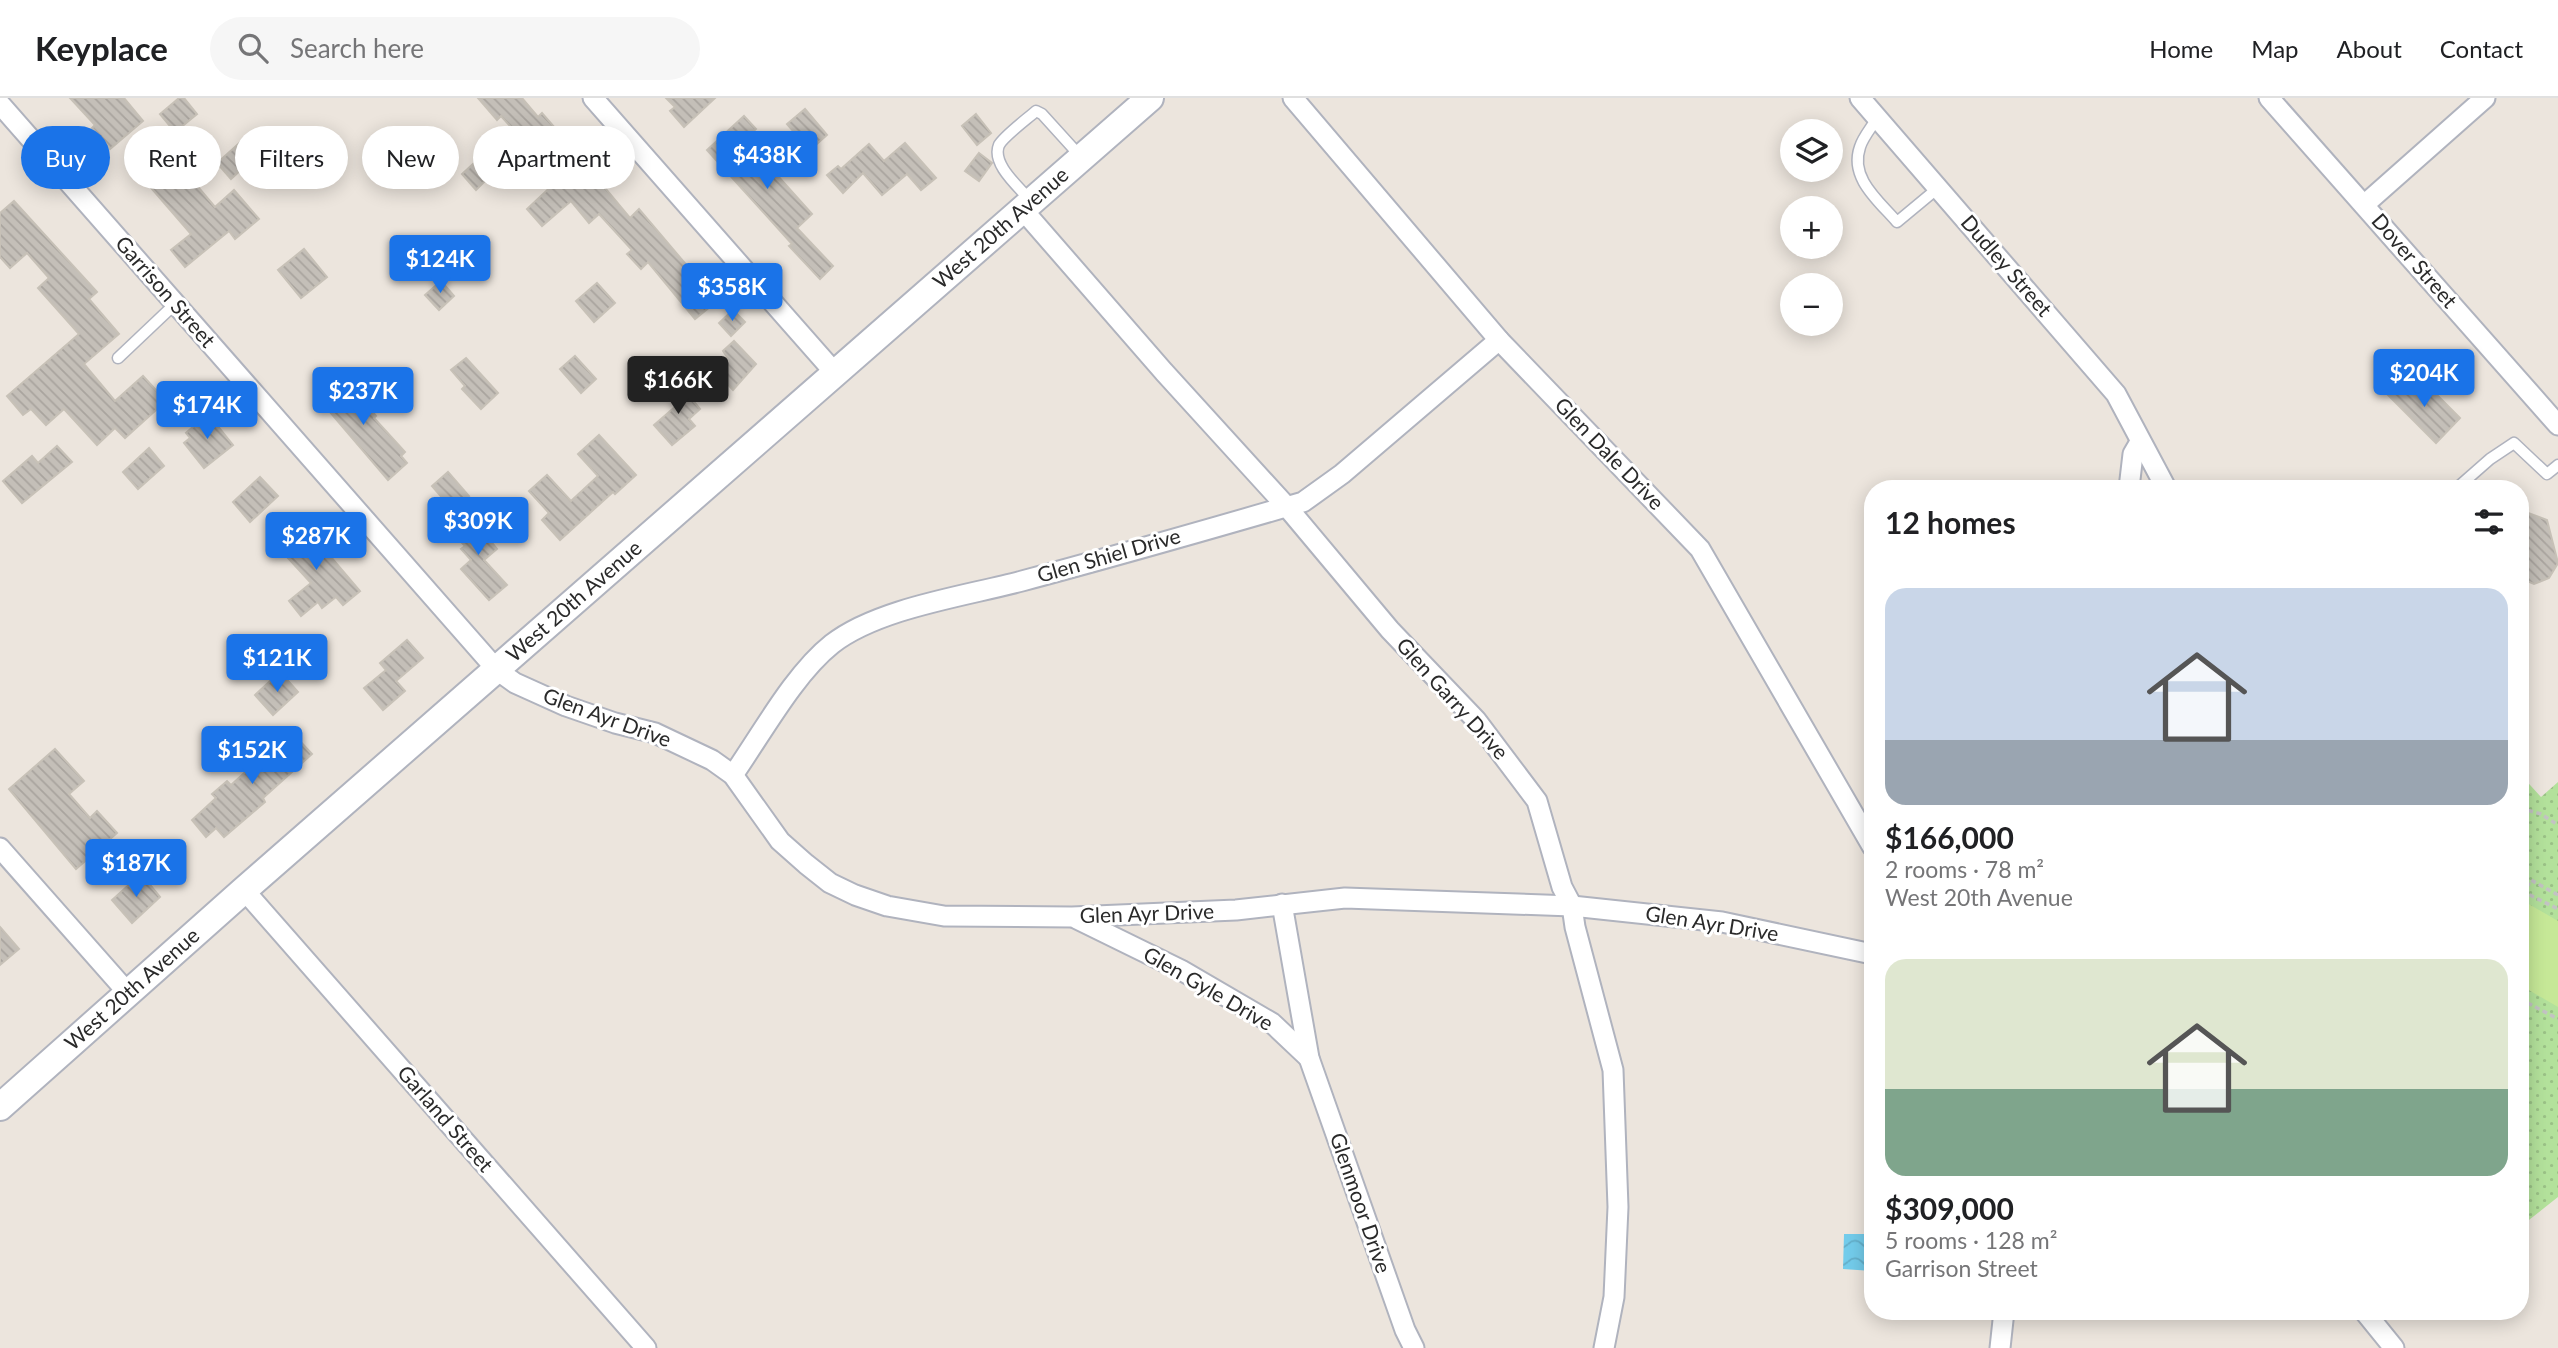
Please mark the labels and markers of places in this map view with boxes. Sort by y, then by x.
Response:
pin: $438K [718,132,816,191]
pin: $124K [391,236,489,295]
pin: $358K [683,264,781,323]
pin: $204K [2375,350,2473,409]
pin: $166K [629,356,727,416]
pin: $237K [314,368,412,427]
pin: $174K [158,382,256,441]
pin: $309K [429,498,527,557]
pin: $287K [267,512,365,572]
pin: $121K [228,634,326,694]
pin: $152K [203,726,301,786]
pin: $187K [87,840,185,899]

